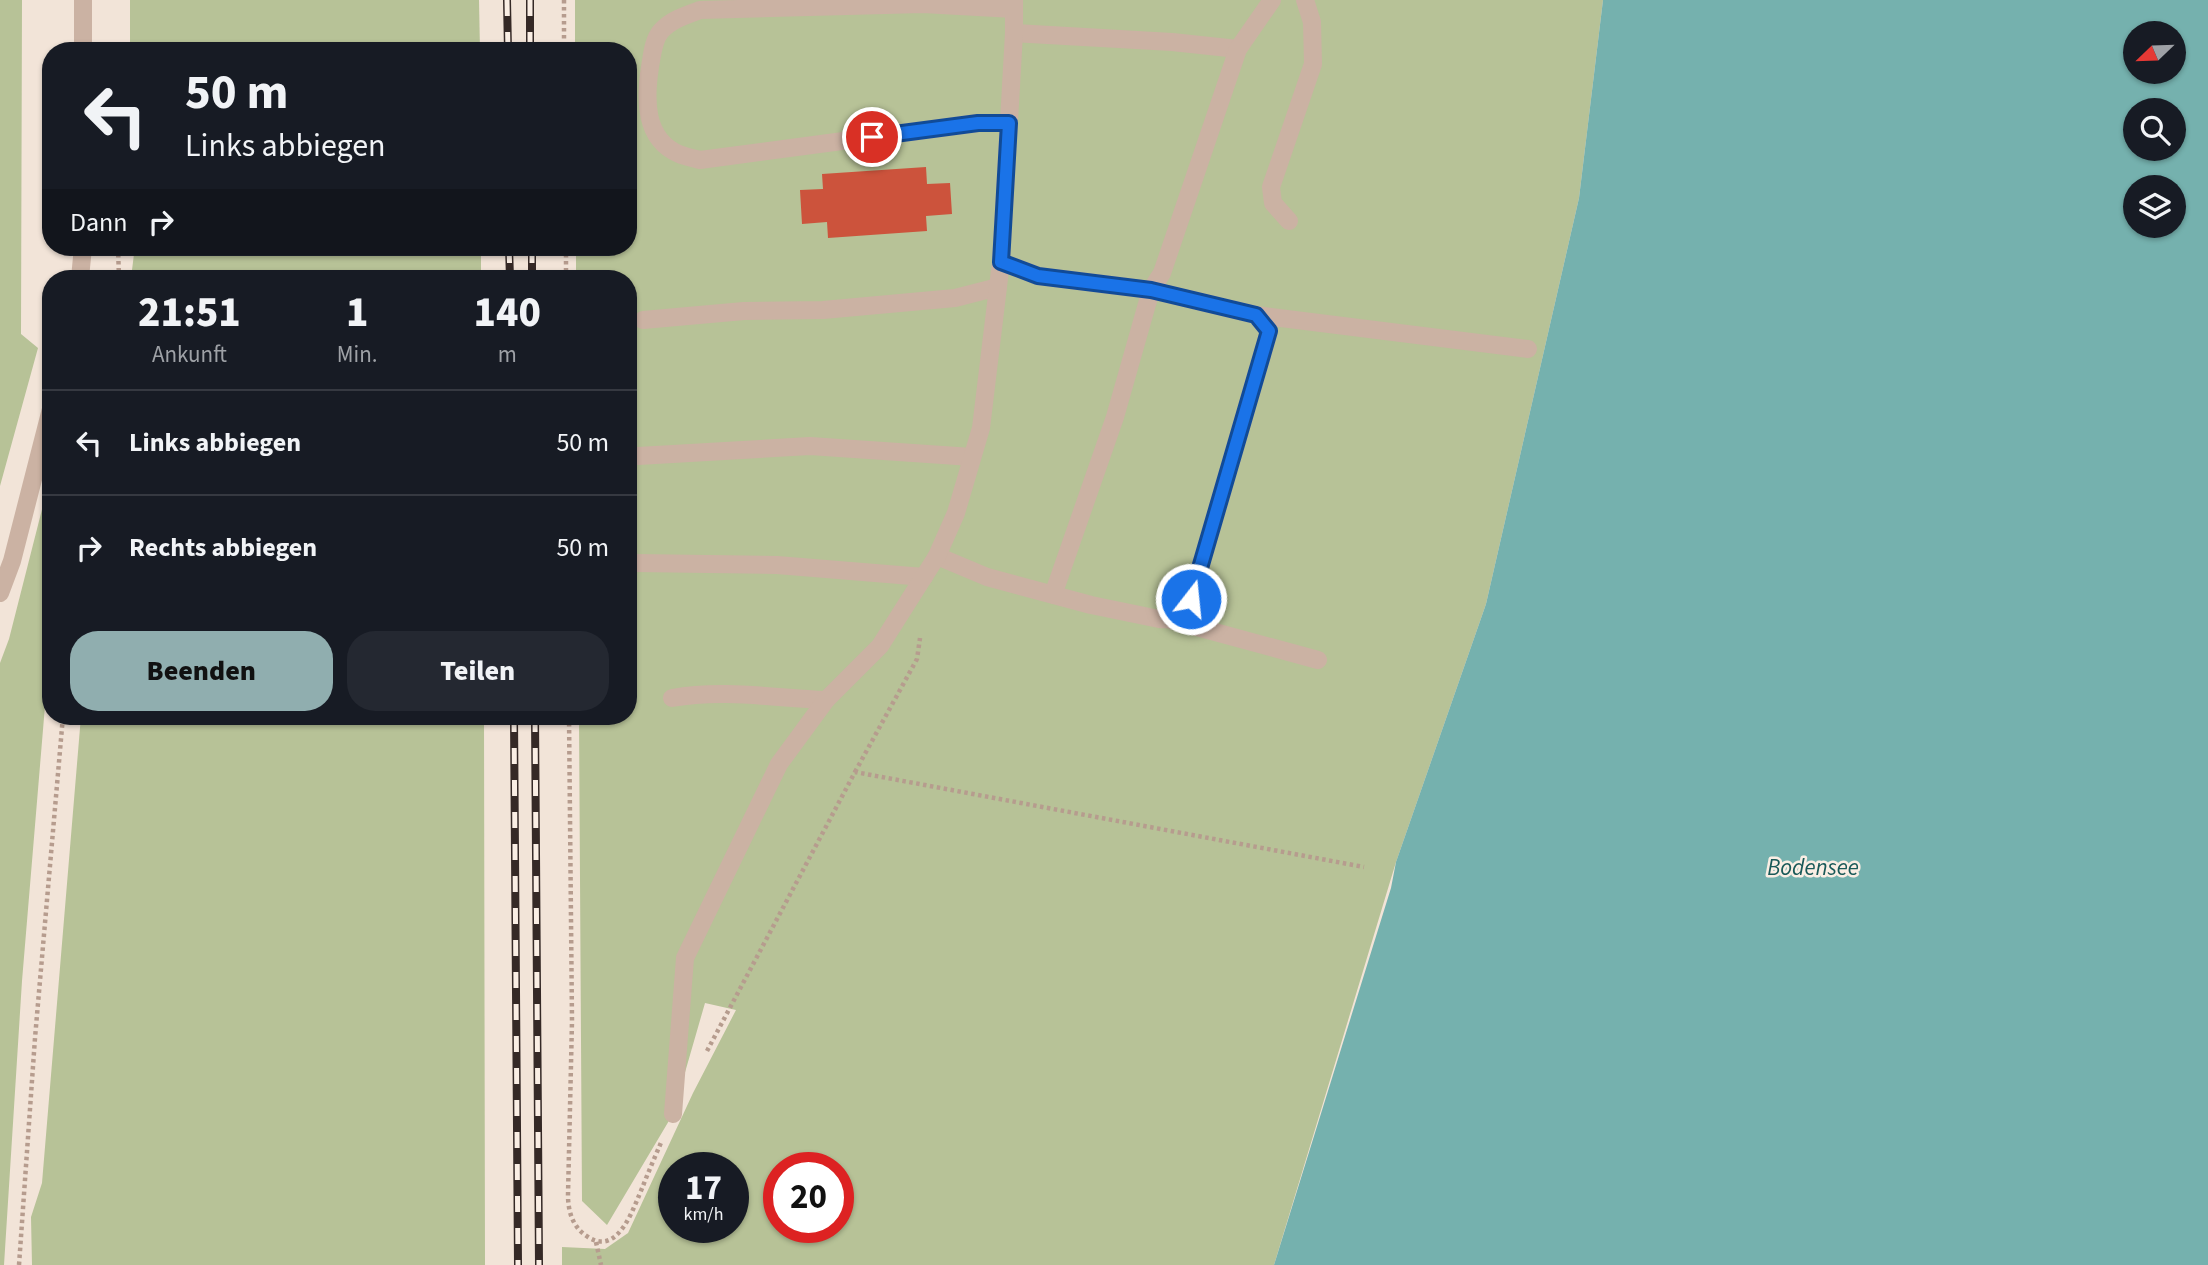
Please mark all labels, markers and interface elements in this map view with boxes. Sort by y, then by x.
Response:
north arrow [2123,21,2186,84]
map controls [2123,21,2186,238]
text: 50 m [185,58,289,128]
icon: left [70,70,161,161]
button: search [2123,98,2186,161]
pin [842,107,902,167]
icon: arrive [853,118,891,156]
text: Links abbiegen [185,123,386,169]
button: layers [2123,175,2186,238]
icon: right [142,203,180,241]
text: Dann [70,204,128,241]
text: 21:51 [138,283,241,343]
text: 1 [346,283,368,343]
text: 140 [474,283,541,343]
text: Ankunft [152,338,227,371]
text: Min. [337,338,378,371]
text: m [498,338,517,371]
icon: left [70,424,108,462]
text: Links abbiegen [129,424,301,461]
text: 50 m [556,424,609,461]
icon: right [70,529,108,567]
text: Rechts abbiegen [129,529,317,566]
text: 50 m [556,529,609,566]
position arrow [1154,562,1228,636]
button: Beenden [70,631,333,711]
button: Teilen [347,631,609,711]
water label: Bodensee [1767,851,1859,884]
speed limit sign: 20 [763,1152,854,1243]
text: 17 [685,1163,722,1213]
text: km/h [684,1202,723,1227]

